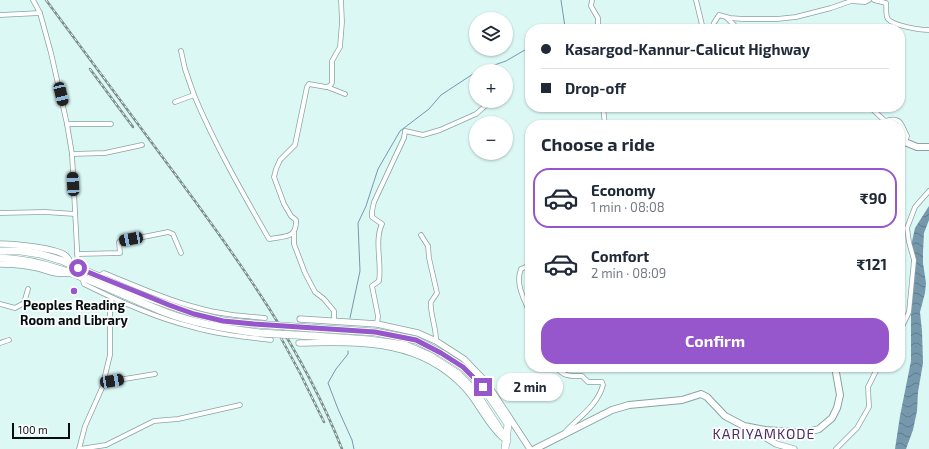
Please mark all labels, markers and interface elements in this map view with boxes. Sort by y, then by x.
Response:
map controls [469,12,513,160]
button: layers [469,12,513,56]
text: Kasargod-Kannur-Calicut Highway [565,40,810,58]
button: + [469,64,513,108]
text: Drop-off [565,79,626,97]
car [52,81,70,107]
button: − [469,116,513,160]
text: Choose a ride [541,133,655,155]
car [66,172,80,196]
icon: car [543,180,579,216]
text: Economy [591,181,656,199]
text: ₹90 [860,189,887,207]
text: 1 min · 08:08 [591,199,665,215]
car [118,231,144,247]
icon: car [543,246,579,282]
text: Comfort [591,247,649,265]
text: ₹121 [856,255,887,273]
route start [69,259,87,277]
text: 2 min · 08:09 [591,265,666,281]
marker: Peoples Reading Room and Library [69,286,79,296]
place label: Peoples Reading Room and Library [20,297,129,328]
button: Confirm [541,318,889,364]
car [99,373,125,389]
callout: 2 min [497,373,563,401]
route end [474,378,492,396]
text: 2 min [513,379,547,395]
scale bar [12,421,70,440]
text: 100 m [18,423,48,436]
district label: KARIYAMKODE [713,425,815,442]

